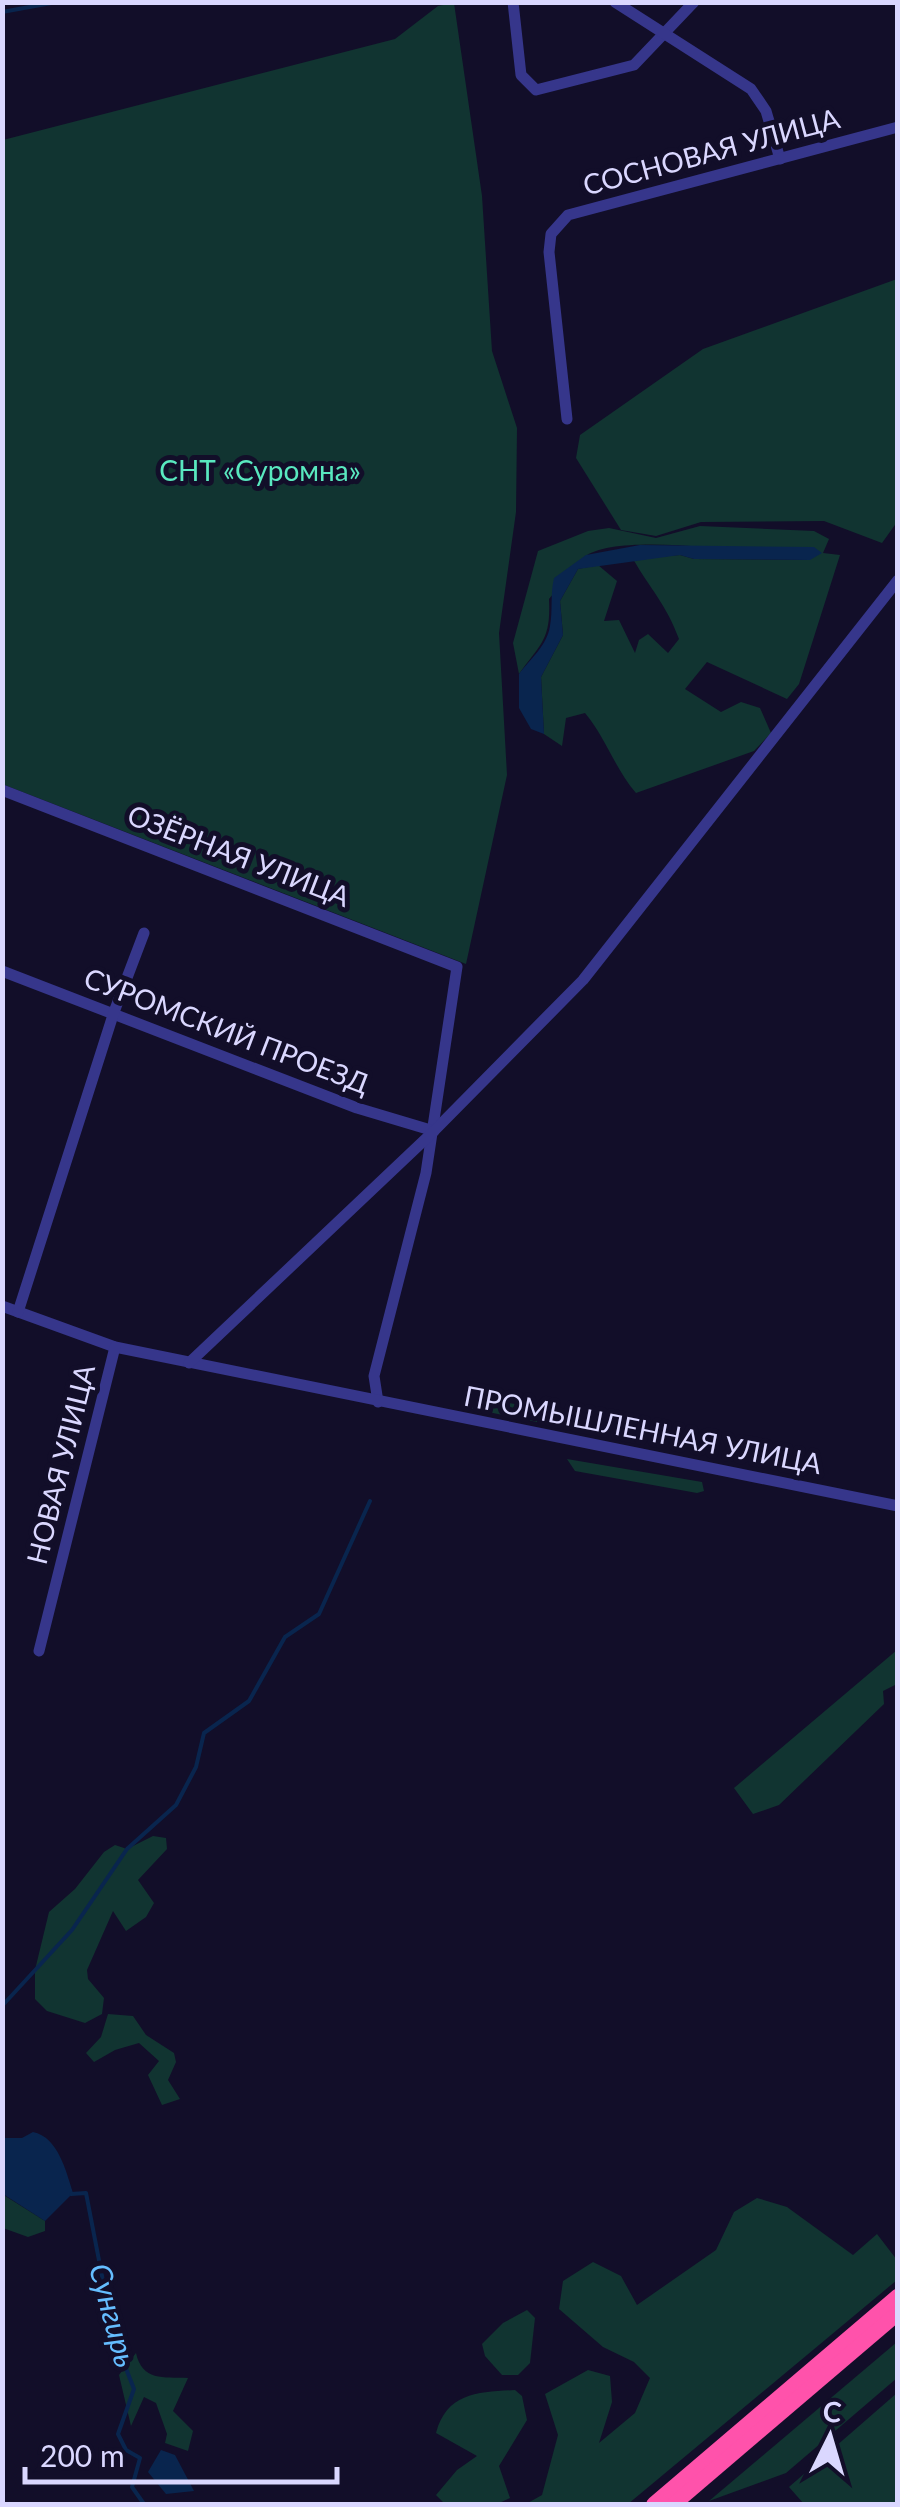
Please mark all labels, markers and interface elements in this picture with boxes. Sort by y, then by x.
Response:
street label: СОСНОВАЯ УЛИЦА [579,100,843,202]
park label: СНТ «Суромна» [159,453,361,487]
street label: ОЗЁРНАЯ УЛИЦА [123,797,355,913]
street label: СУРОМСКИЙ ПРОЕЗД [80,960,374,1100]
street label: НОВАЯ УЛИЦА [19,1361,101,1567]
street label: ПРОМЫШЛЕННАЯ УЛИЦА [461,1378,825,1480]
water label: Сунгирь [83,2259,145,2371]
north arrow [780,2387,880,2487]
text: С [822,2393,843,2429]
scale bar [25,2422,338,2484]
text: 200 m [40,2437,125,2473]

